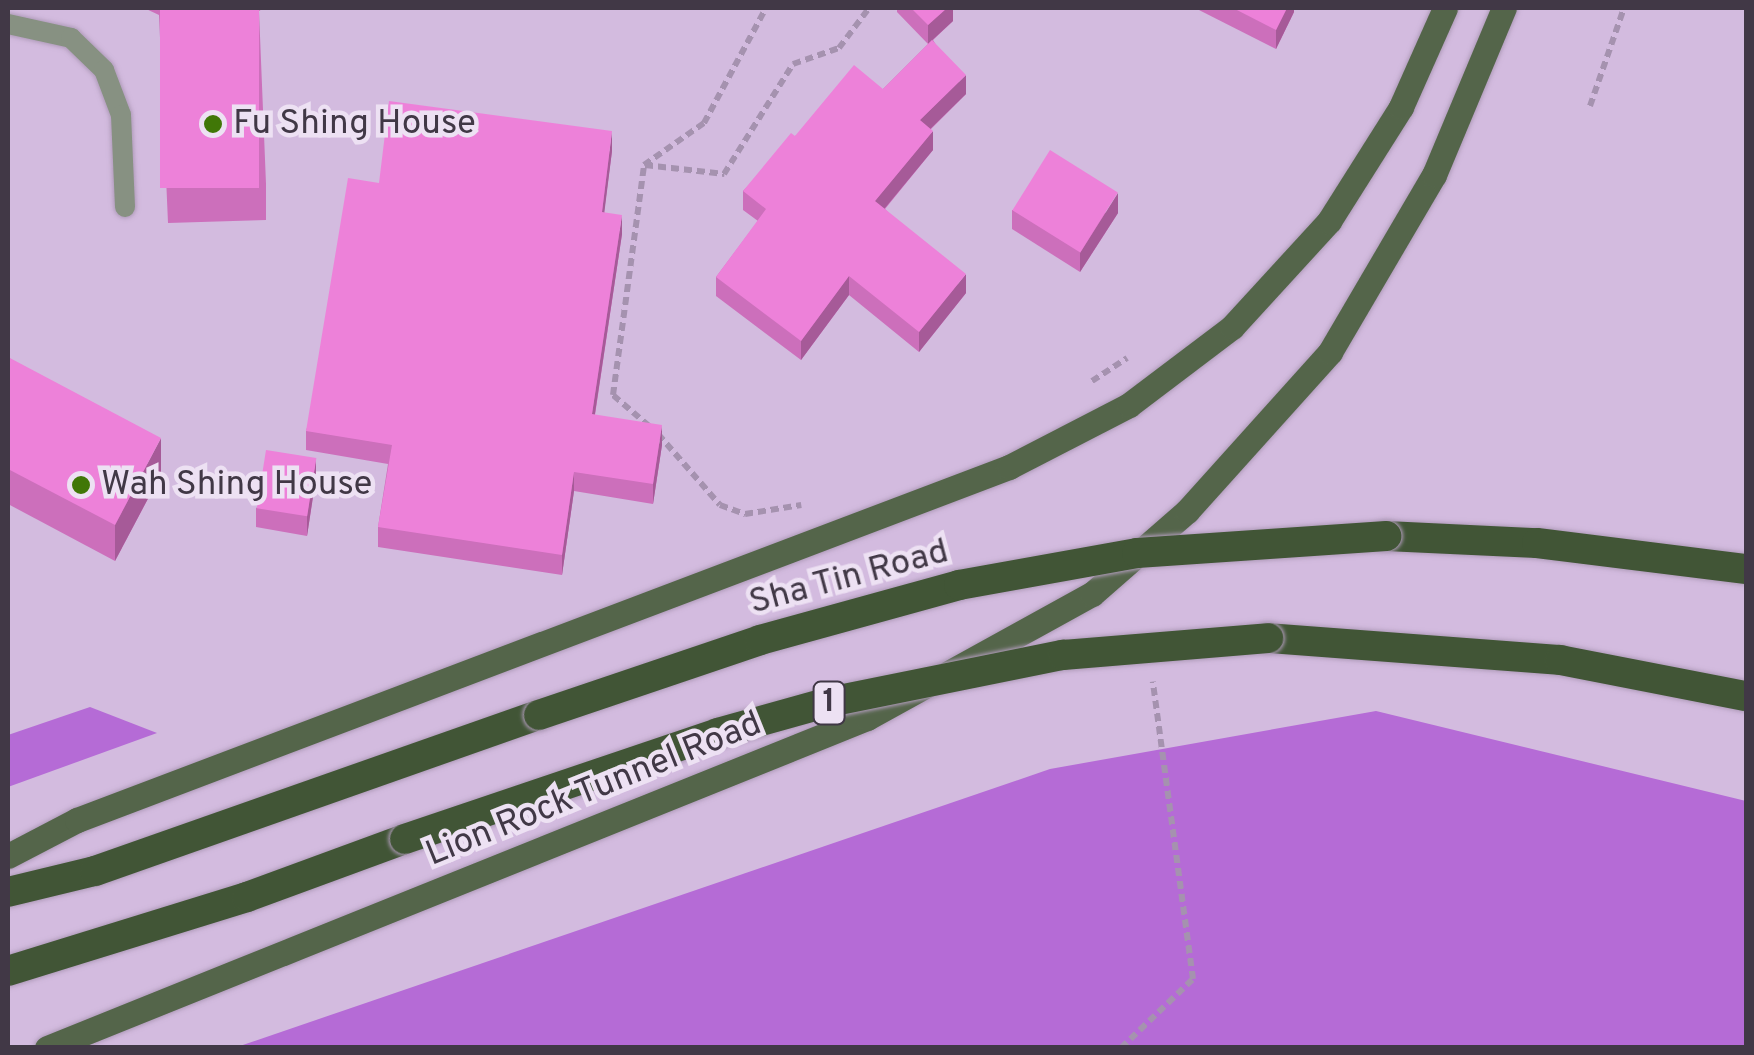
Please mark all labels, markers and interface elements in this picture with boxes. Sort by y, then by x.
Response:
place label: Fu Shing House [233,103,476,145]
marker: Fu Shing House [202,113,224,135]
place label: Wah Shing House [101,464,372,506]
marker: Wah Shing House [70,474,92,496]
street label: Sha Tin Road [744,531,954,625]
road number: 1 [812,676,846,730]
street label: Lion Rock Tunnel Road [420,703,768,877]

